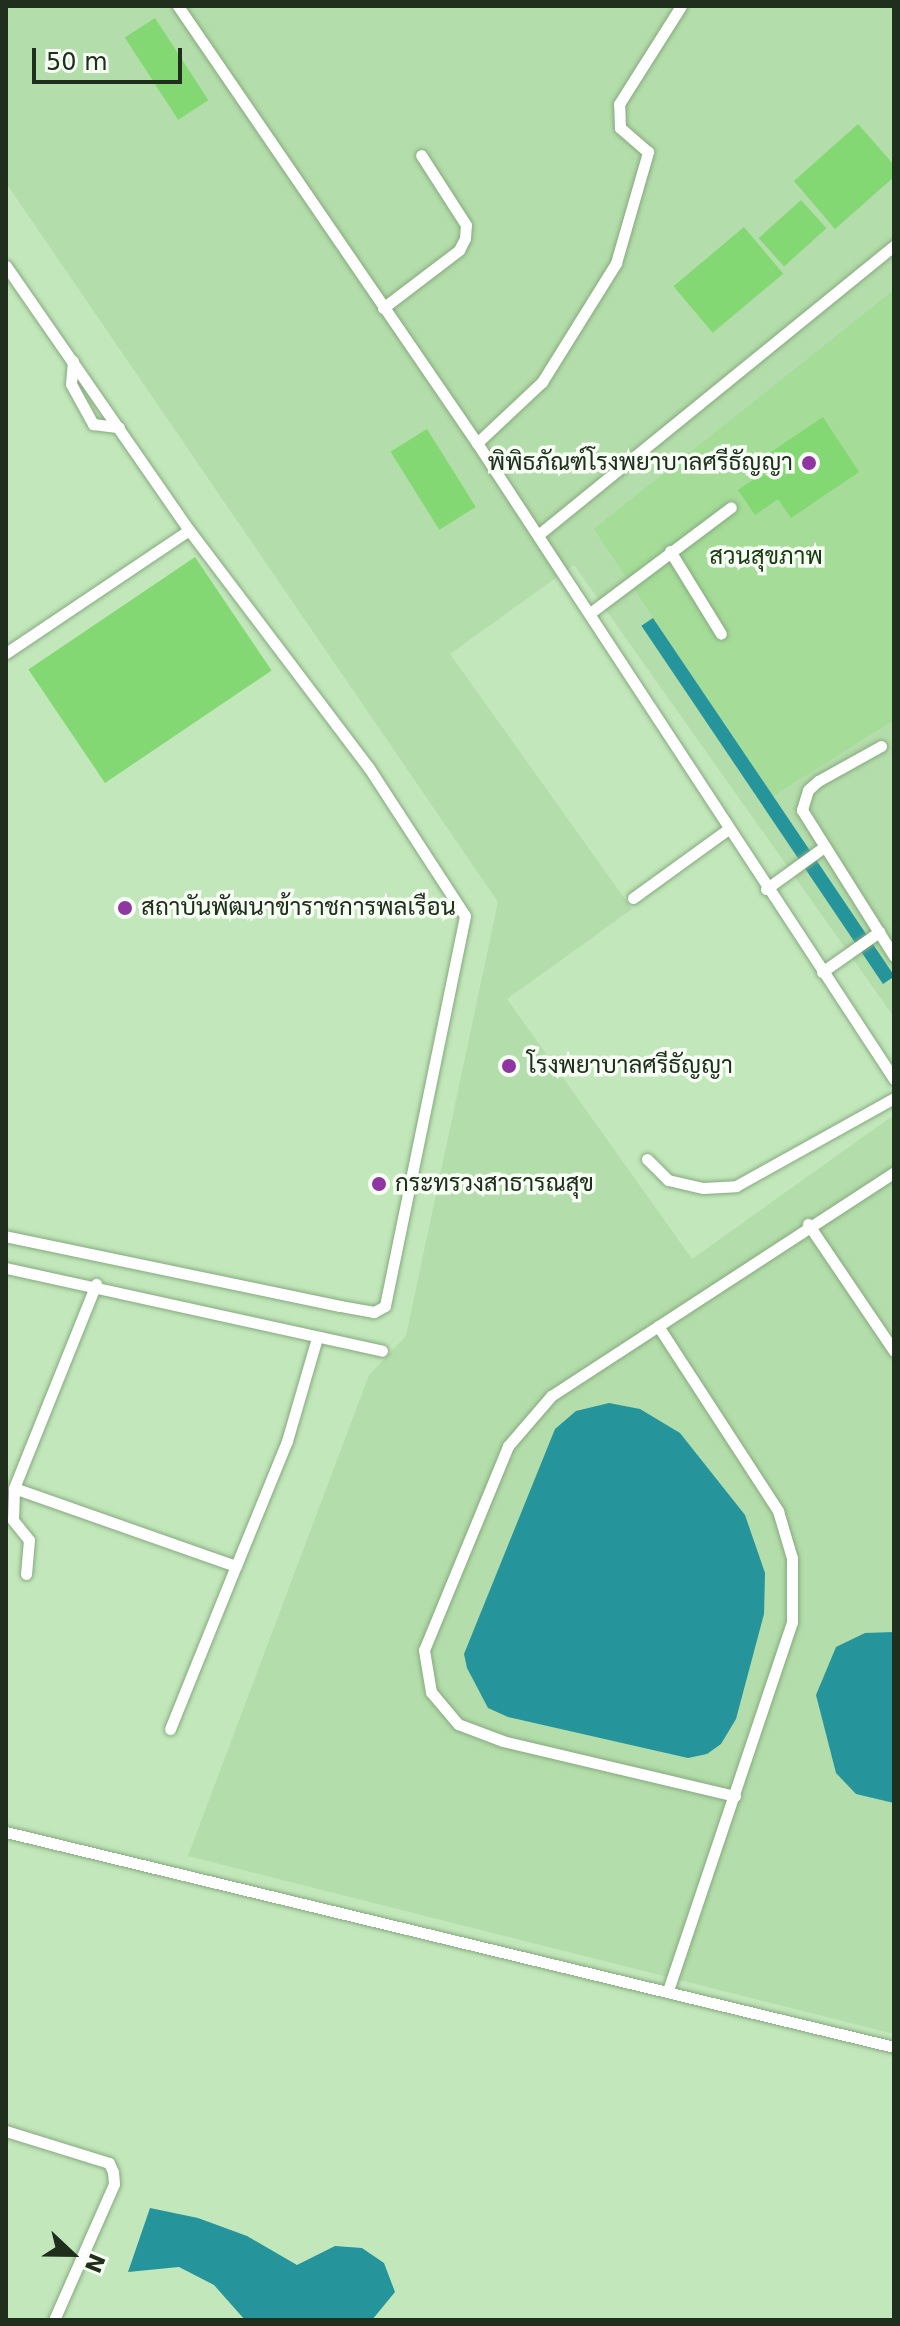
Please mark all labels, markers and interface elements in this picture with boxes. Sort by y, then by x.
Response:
scale bar [36,32,186,82]
text: 50 m [46,48,108,76]
place label: พิพิธภัณฑ์โรงพยาบาลศรีธัญญา [488,449,793,477]
marker: พิพิธภัณฑ์โรงพยาบาลศรีธัญญา [800,454,818,472]
park label: สวนสุขภาพ [709,543,823,571]
place label: สถาบันพัฒนาข้าราชการพลเรือน [141,894,456,922]
marker: สถาบันพัฒนาข้าราชการพลเรือน [116,899,134,917]
place label: โรงพยาบาลศรีธัญญา [527,1052,733,1080]
marker: โรงพยาบาลศรีธัญญา [498,1055,520,1077]
place label: กระทรวงสาธารณสุข [395,1170,594,1198]
marker: กระทรวงสาธารณสุข [370,1175,388,1193]
north arrow [32,2214,112,2294]
text: N [80,2250,110,2276]

